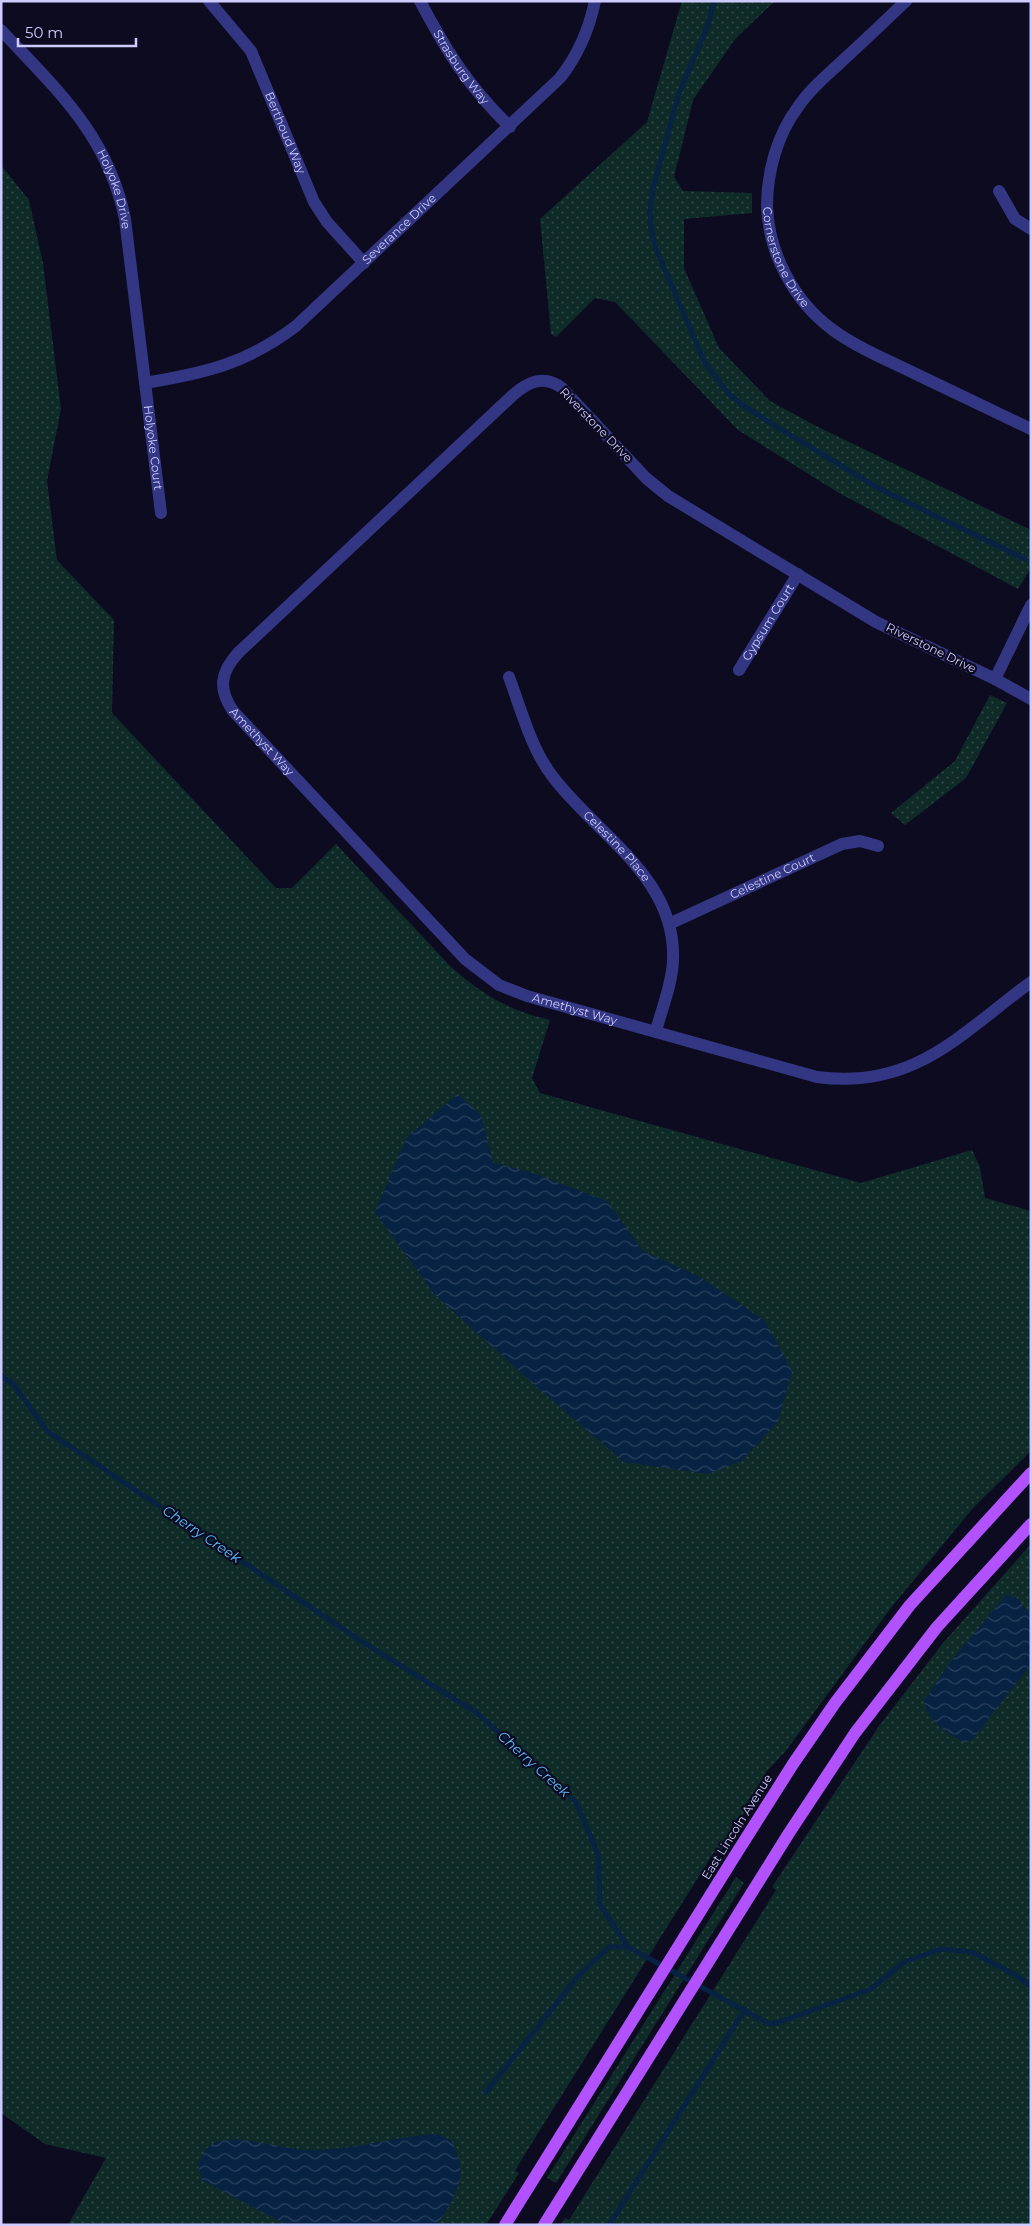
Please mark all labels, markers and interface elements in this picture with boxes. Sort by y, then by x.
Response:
scale bar [18,15,135,47]
text: 50 m [25,23,63,42]
street label: Strasburg Way [430,27,493,108]
street label: Berthoud Way [262,90,310,176]
street label: Holyoke Drive [94,147,134,230]
street label: Severance Drive [359,190,439,267]
street label: Cornerstone Drive [760,206,813,310]
street label: Riverstone Drive [557,384,636,465]
street label: Holyoke Court [141,404,166,491]
street label: Gypsum Court [739,581,797,663]
street label: Riverstone Drive [884,619,979,676]
street label: Amethyst Way [227,704,298,779]
street label: Celestine Place [580,807,654,884]
street label: Celestine Court [727,849,817,902]
street label: Amethyst Way [531,990,620,1028]
water label: Cherry Creek [159,1501,245,1567]
water label: Cherry Creek [494,1727,574,1802]
street label: East Lincoln Avenue [698,1771,775,1882]

